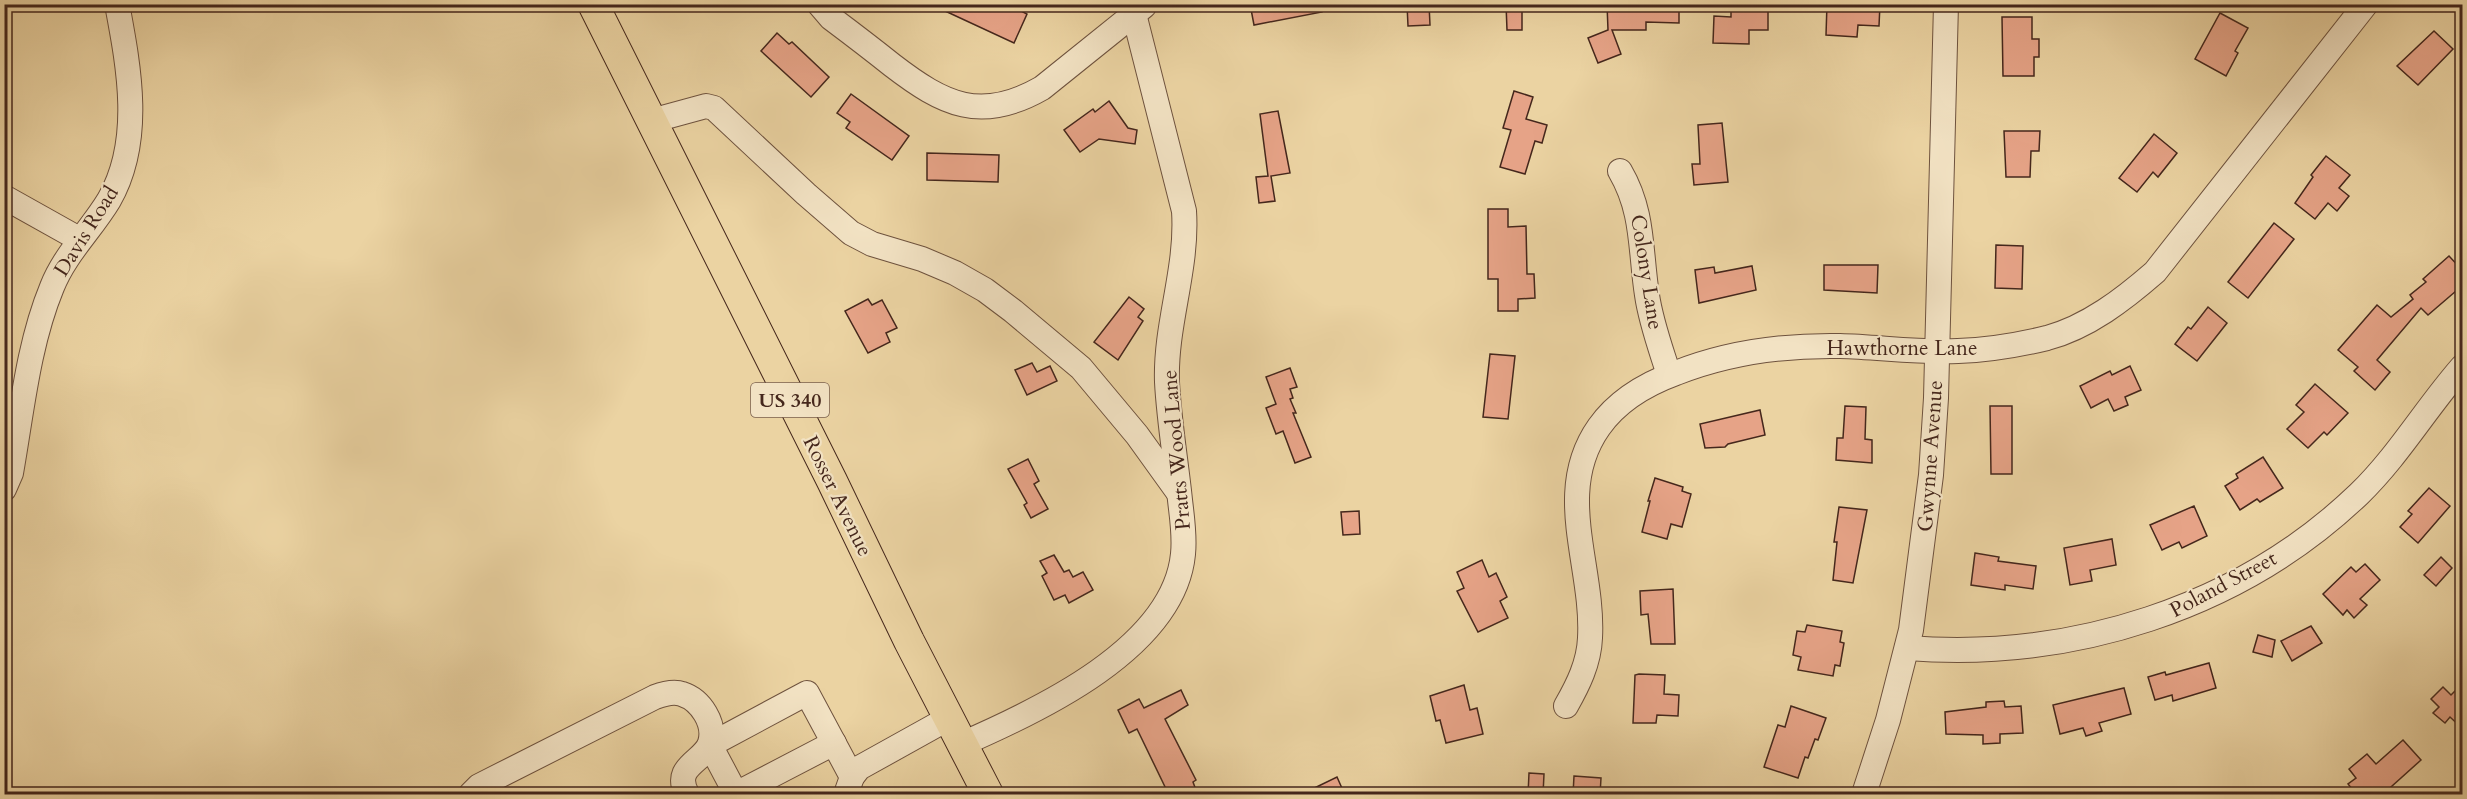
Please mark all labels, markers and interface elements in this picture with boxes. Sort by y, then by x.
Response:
street label: Davis Road [47,181,126,282]
street label: Colony Lane [1623,213,1670,332]
street label: Hawthorne Lane [1827,334,1978,363]
street label: Pratts Wood Lane [1155,368,1198,531]
street label: Gwynne Avenue [1911,379,1950,533]
road number: US 340 [751,383,829,417]
street label: Rosser Avenue [796,431,879,561]
street label: Poland Street [2165,544,2282,625]

